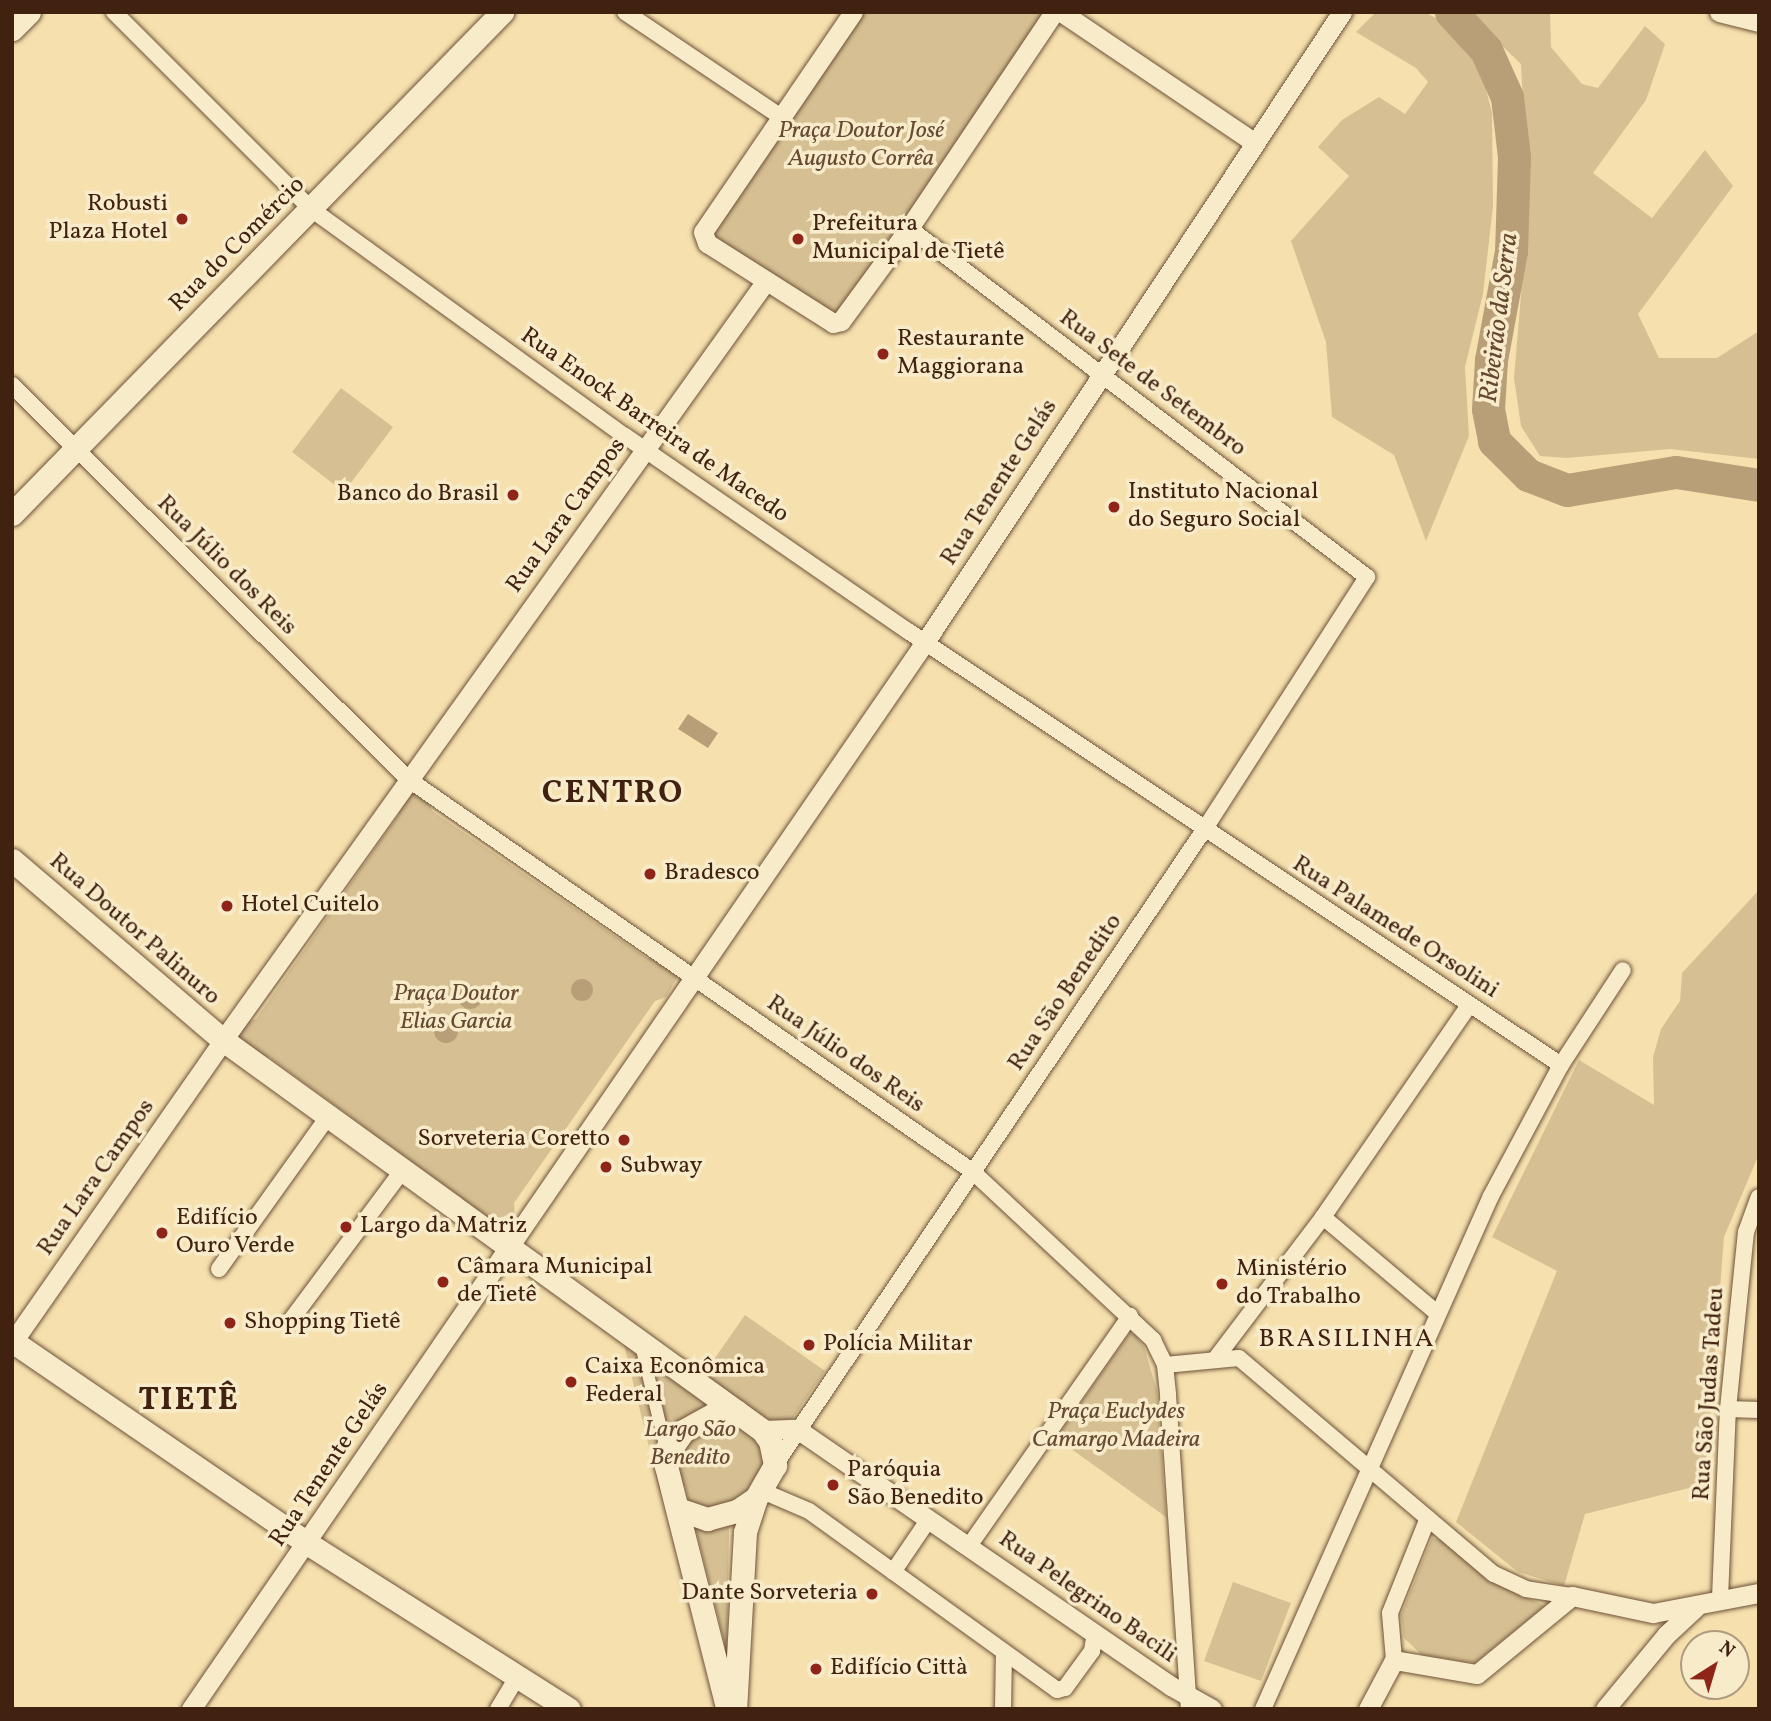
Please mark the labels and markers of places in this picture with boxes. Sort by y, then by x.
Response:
place label: Robusti Plaza Hotel [49,191,168,247]
marker: Robusti Plaza Hotel [174,211,190,227]
place label: Prefeitura Municipal de Tietê [812,211,1005,267]
marker: Prefeitura Municipal de Tietê [790,231,806,247]
place label: Restaurante Maggiorana [897,326,1024,382]
marker: Restaurante Maggiorana [875,346,891,362]
place label: Instituto Nacional do Seguro Social [1128,479,1318,535]
place label: Banco do Brasil [337,481,499,509]
marker: Banco do Brasil [505,487,521,503]
marker: Instituto Nacional do Seguro Social [1106,499,1122,515]
place label: Bradesco [664,860,760,888]
marker: Bradesco [642,866,658,882]
place label: Hotel Cuitelo [241,892,379,920]
marker: Hotel Cuitelo [219,898,235,914]
place label: Sorveteria Coretto [418,1126,610,1154]
marker: Sorveteria Coretto [616,1132,632,1148]
place label: Subway [620,1153,702,1181]
marker: Subway [598,1159,614,1175]
place label: Edifício Ouro Verde [176,1205,295,1261]
place label: Largo da Matriz [360,1213,527,1241]
marker: Largo da Matriz [338,1219,354,1235]
marker: Edifício Ouro Verde [154,1225,170,1241]
place label: Câmara Municipal de Tietê [457,1254,652,1310]
place label: Ministério do Trabalho [1236,1256,1362,1312]
marker: Câmara Municipal de Tietê [435,1274,451,1290]
marker: Ministério do Trabalho [1214,1276,1230,1292]
place label: Shopping Tietê [244,1309,401,1337]
marker: Shopping Tietê [222,1315,238,1331]
place label: Polícia Militar [823,1331,972,1359]
marker: Polícia Militar [801,1337,817,1353]
place label: Caixa Econômica Federal [585,1354,765,1410]
marker: Caixa Econômica Federal [563,1374,579,1390]
place label: Paróquia São Benedito [847,1457,984,1513]
marker: Paróquia São Benedito [825,1477,841,1493]
place label: Dante Sorveteria [681,1580,858,1608]
marker: Dante Sorveteria [864,1586,880,1602]
place label: Edifício Città [830,1655,968,1683]
marker: Edifício Città [808,1661,824,1677]

